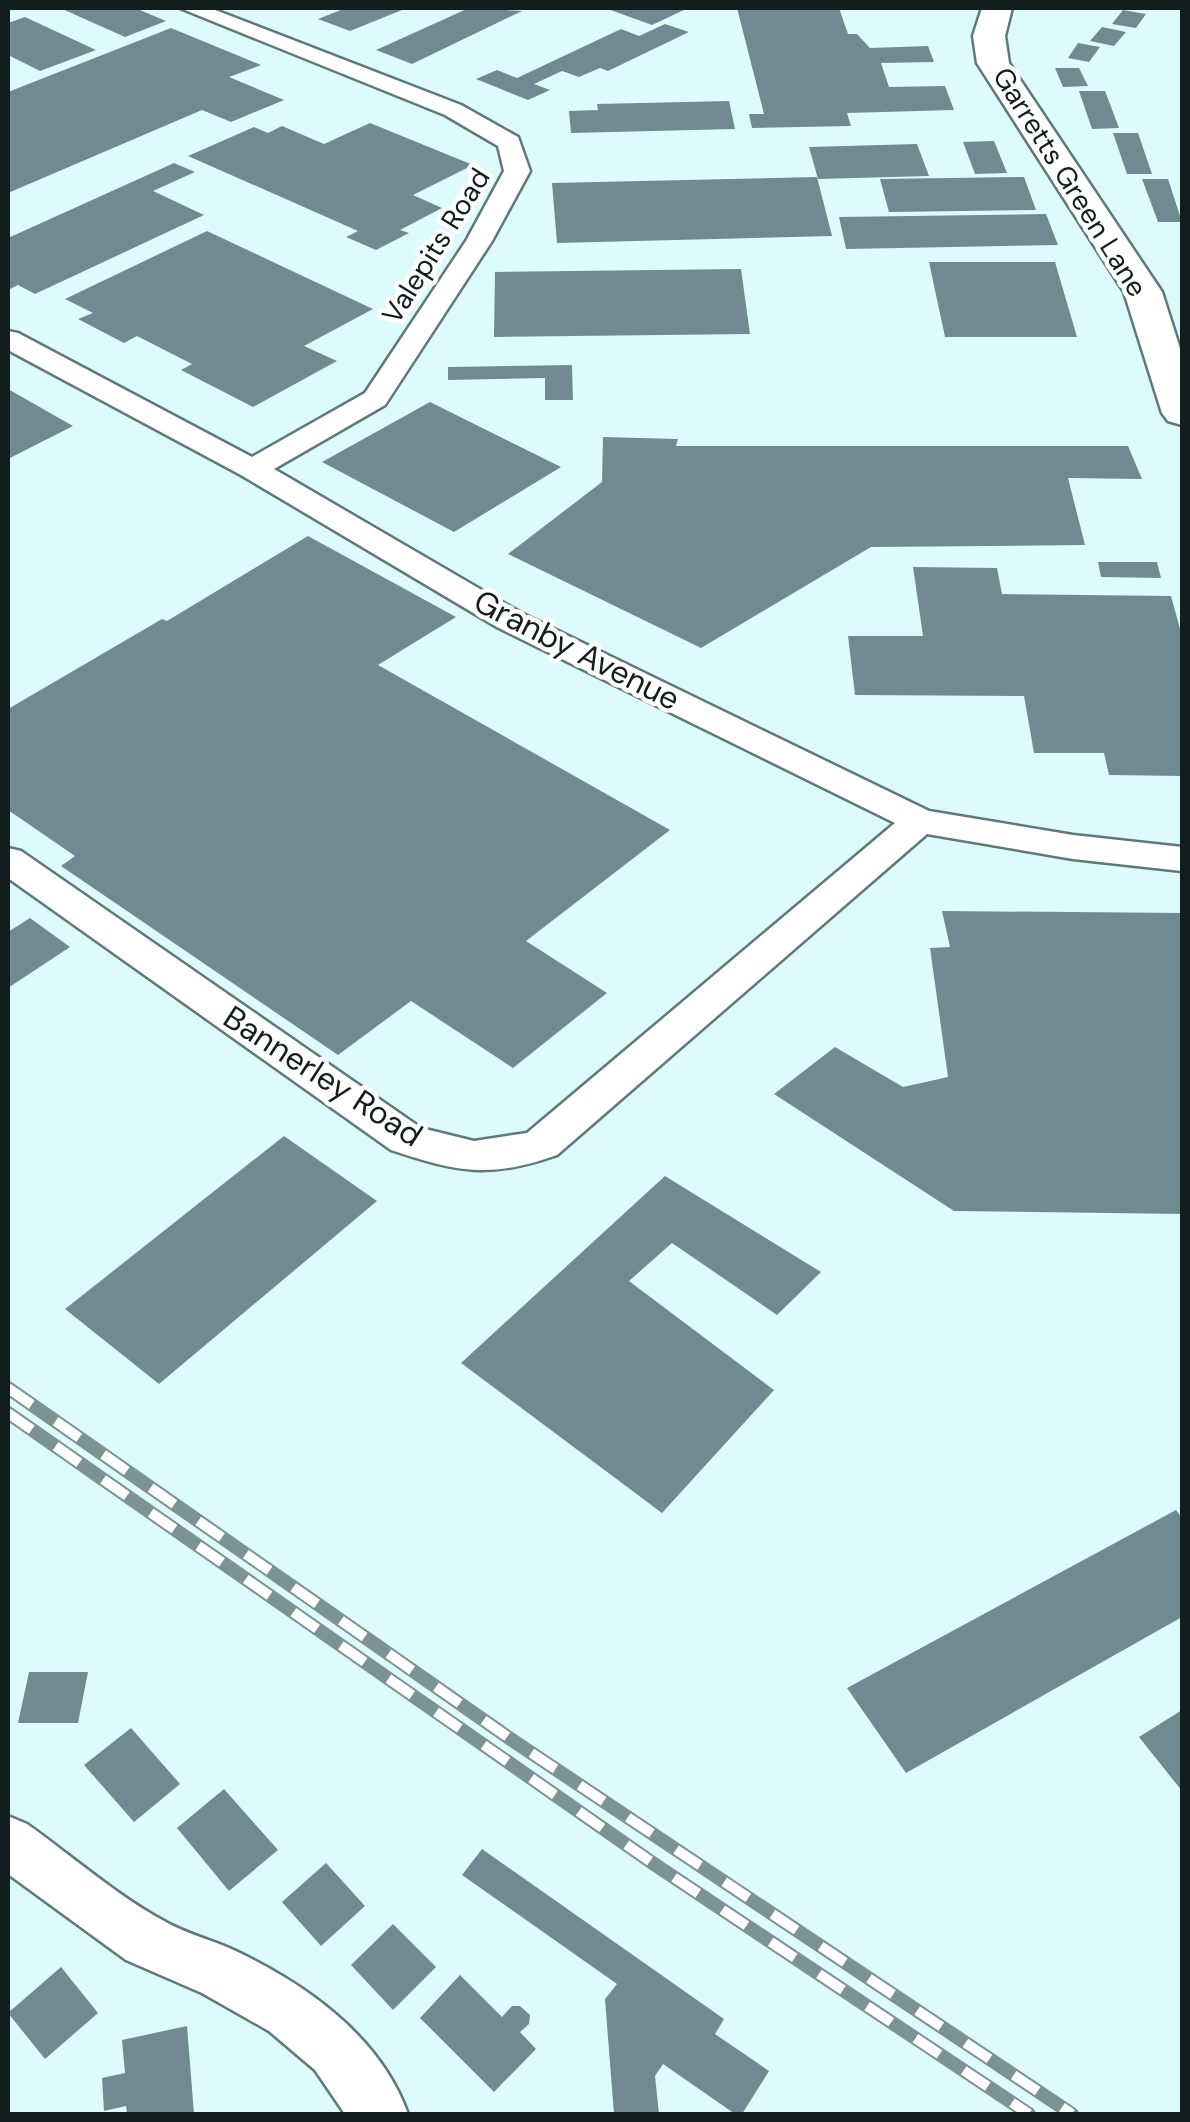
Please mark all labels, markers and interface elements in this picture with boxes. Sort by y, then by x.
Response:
street label: Garretts Green Lane [984,60,1156,304]
street label: Valepits Road [374,161,498,331]
street label: Granby Avenue [467,580,687,720]
street label: Bannerley Road [216,996,430,1156]

